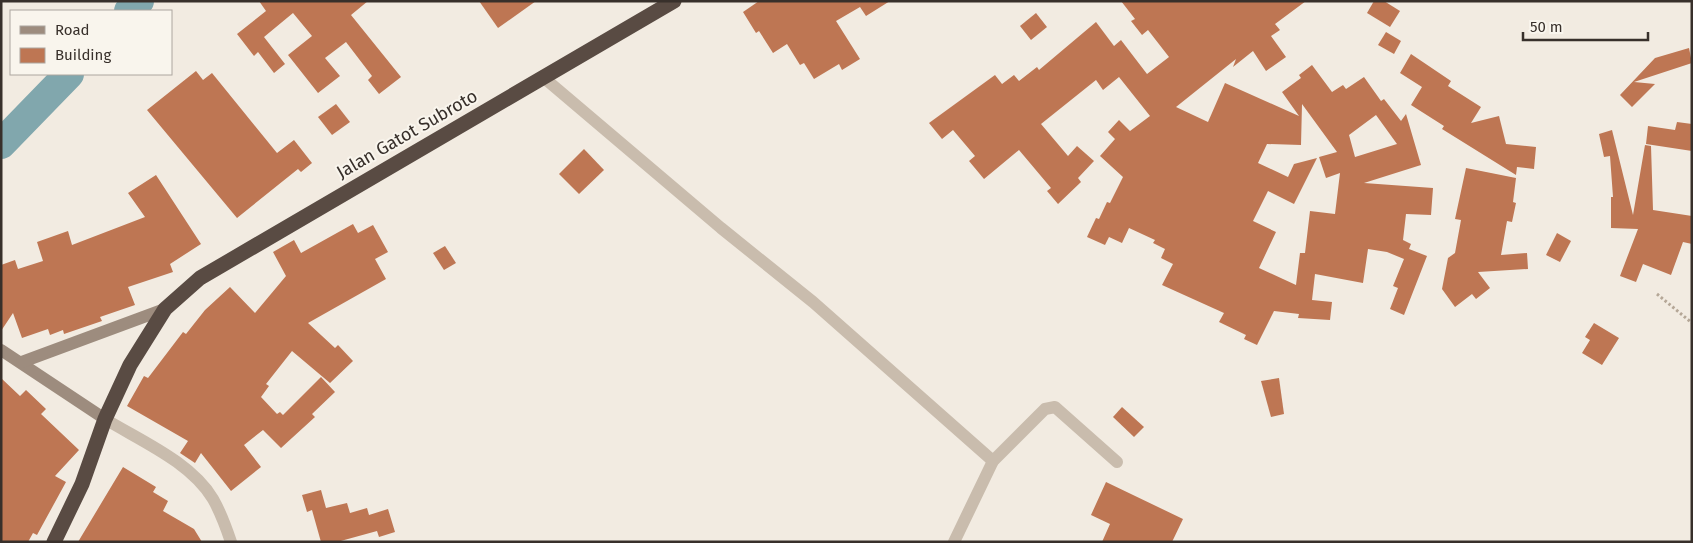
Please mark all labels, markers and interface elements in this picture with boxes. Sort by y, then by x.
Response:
legend [10,10,172,75]
scale bar [1523,10,1648,42]
text: 50 m [1530,18,1563,36]
text: Road [55,21,90,39]
text: Building [55,46,111,64]
street label: Jalan Gatot Subroto [333,85,481,183]

